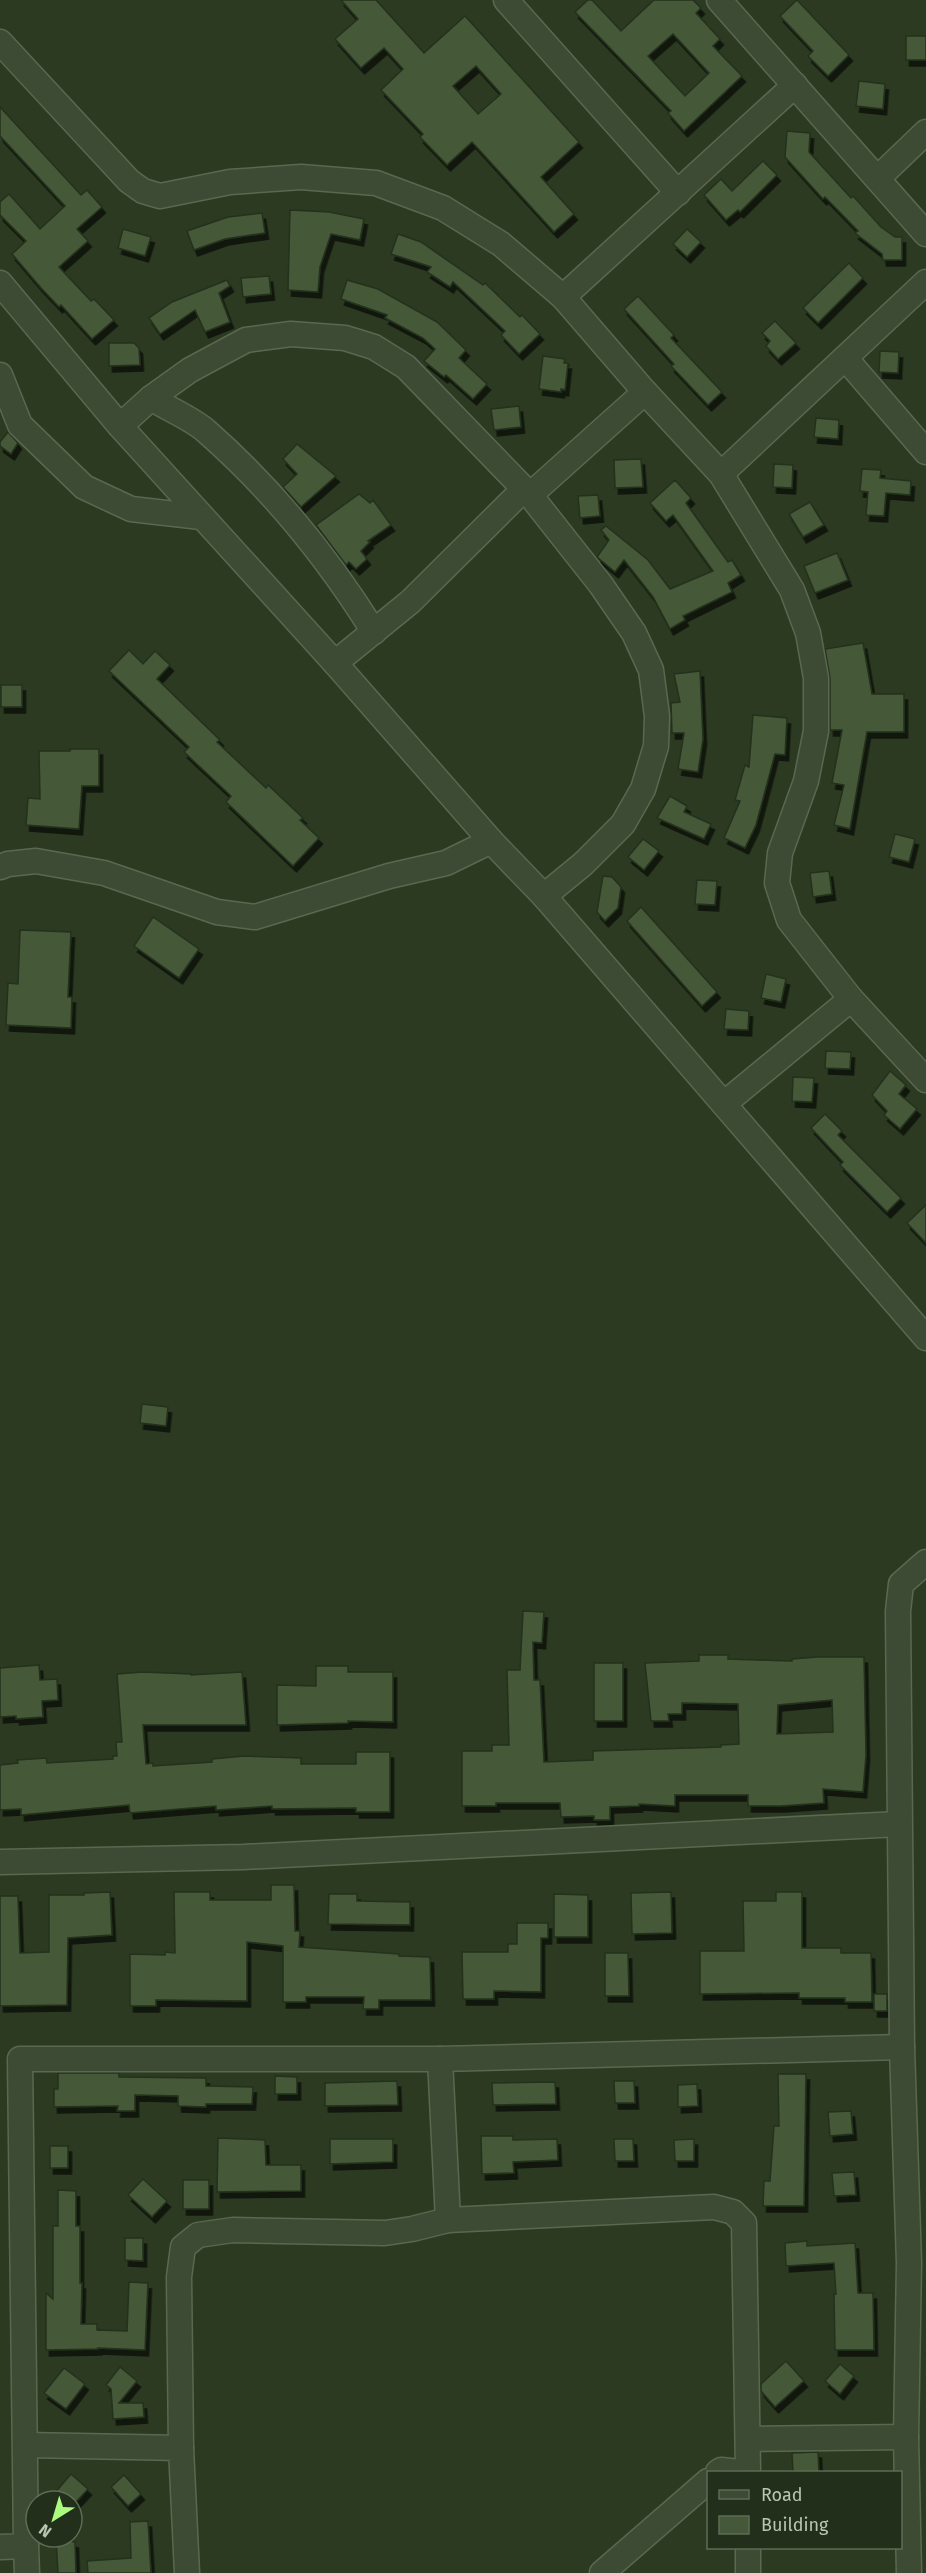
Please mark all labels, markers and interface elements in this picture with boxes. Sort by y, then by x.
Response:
legend [707,2471,902,2549]
text: Road [761,2484,803,2506]
north arrow [24,2489,84,2549]
text: Building [761,2514,829,2536]
text: N [35,2520,55,2541]

